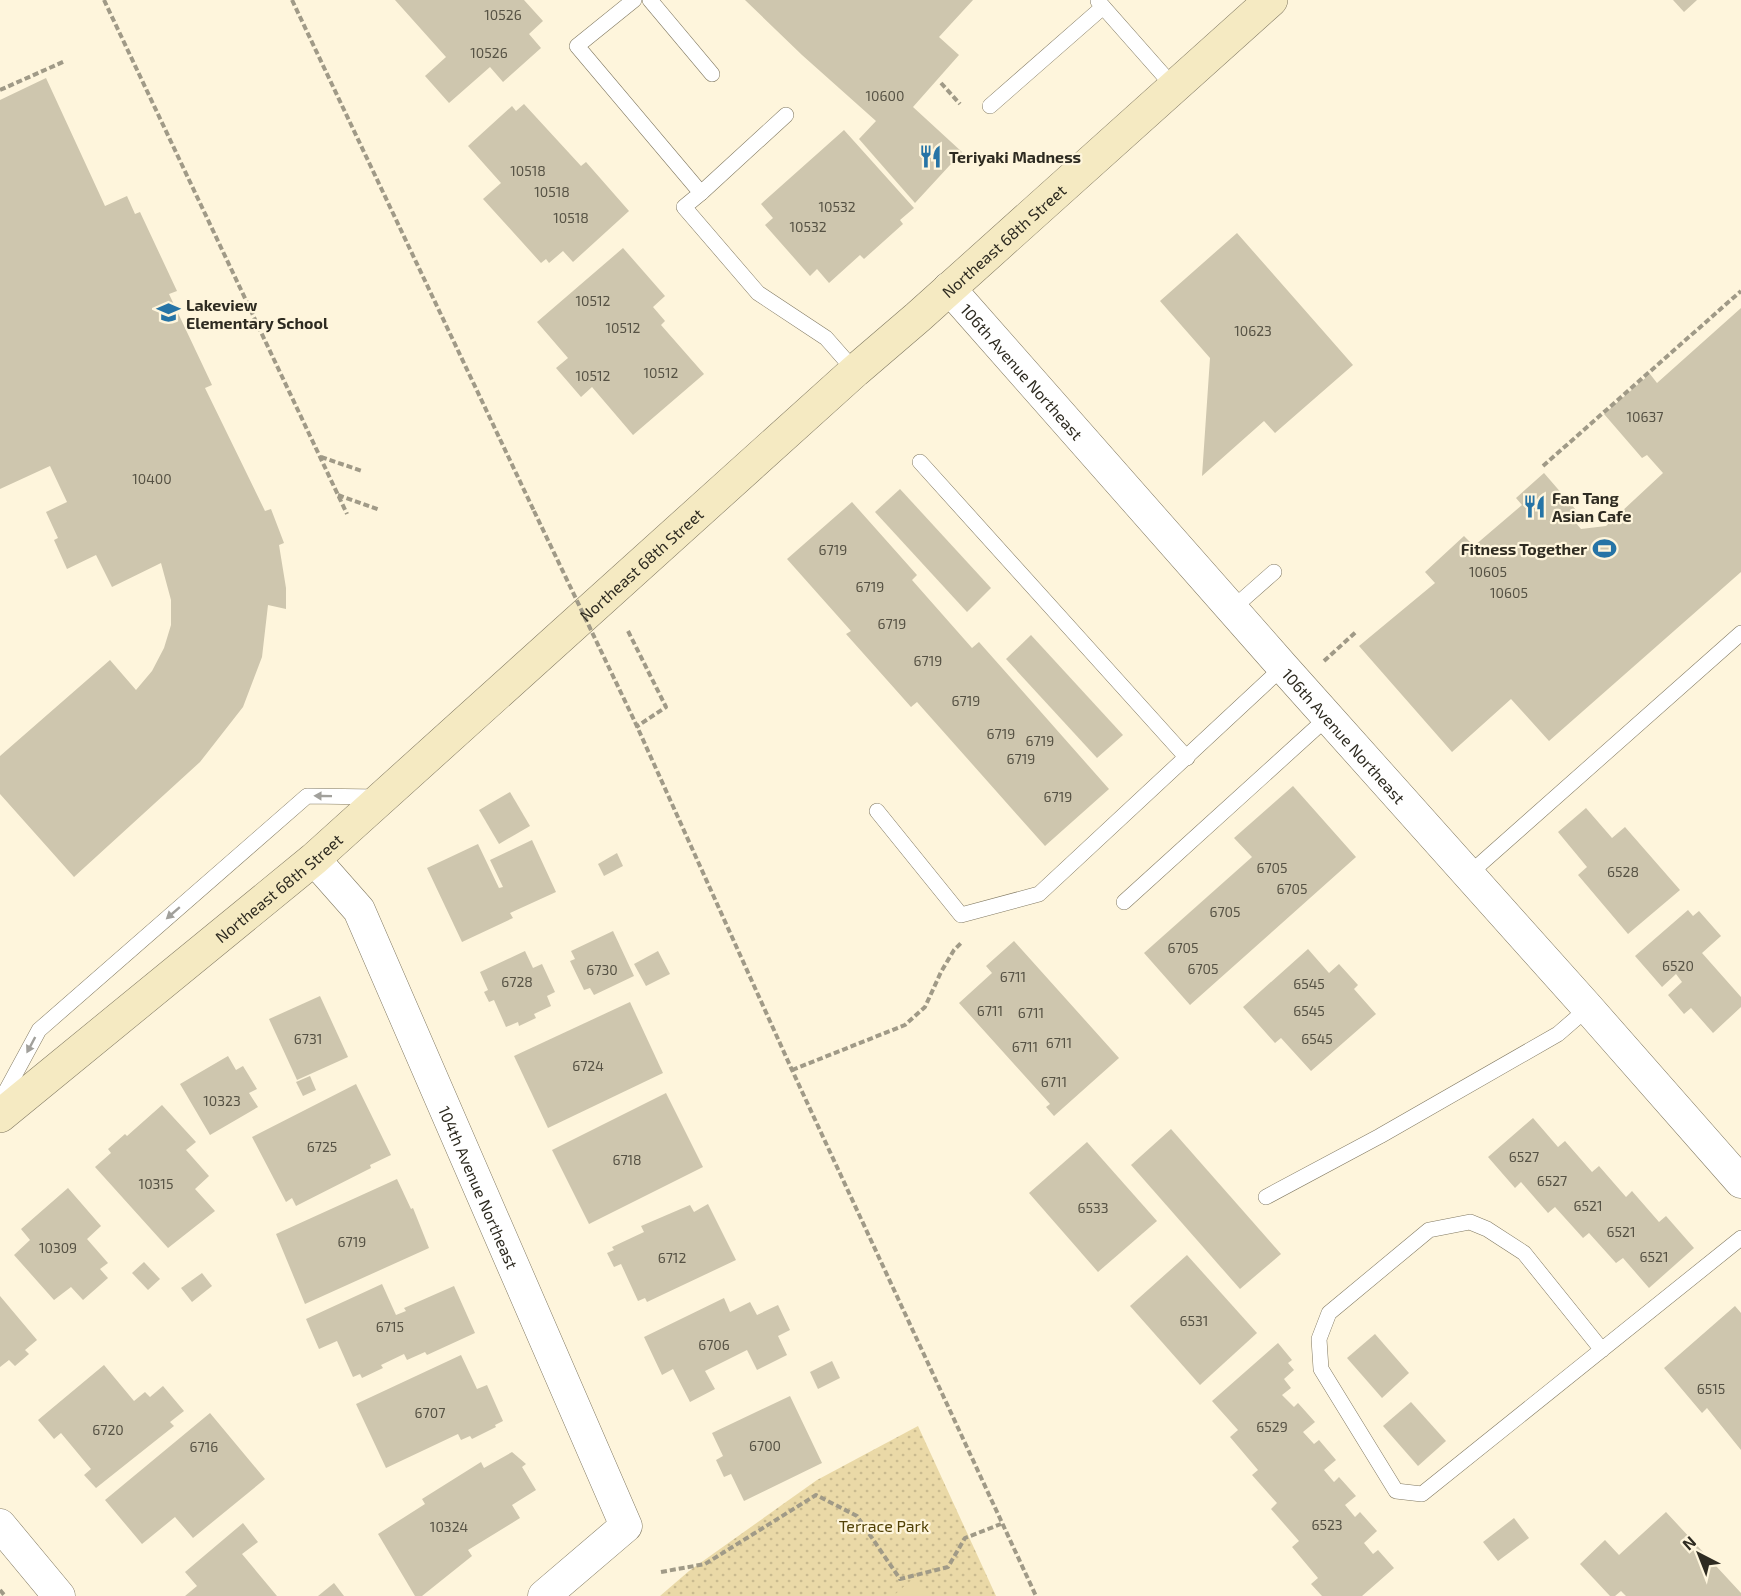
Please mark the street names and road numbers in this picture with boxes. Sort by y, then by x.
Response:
street label: Northeast 68th Street [938,180,1069,301]
street label: 106th Avenue Northeast [957,299,1087,443]
street label: Northeast 68th Street [575,504,707,625]
street label: 106th Avenue Northeast [1279,664,1410,807]
street label: Northeast 68th Street [211,829,346,946]
street label: 104th Avenue Northeast [435,1103,523,1271]

